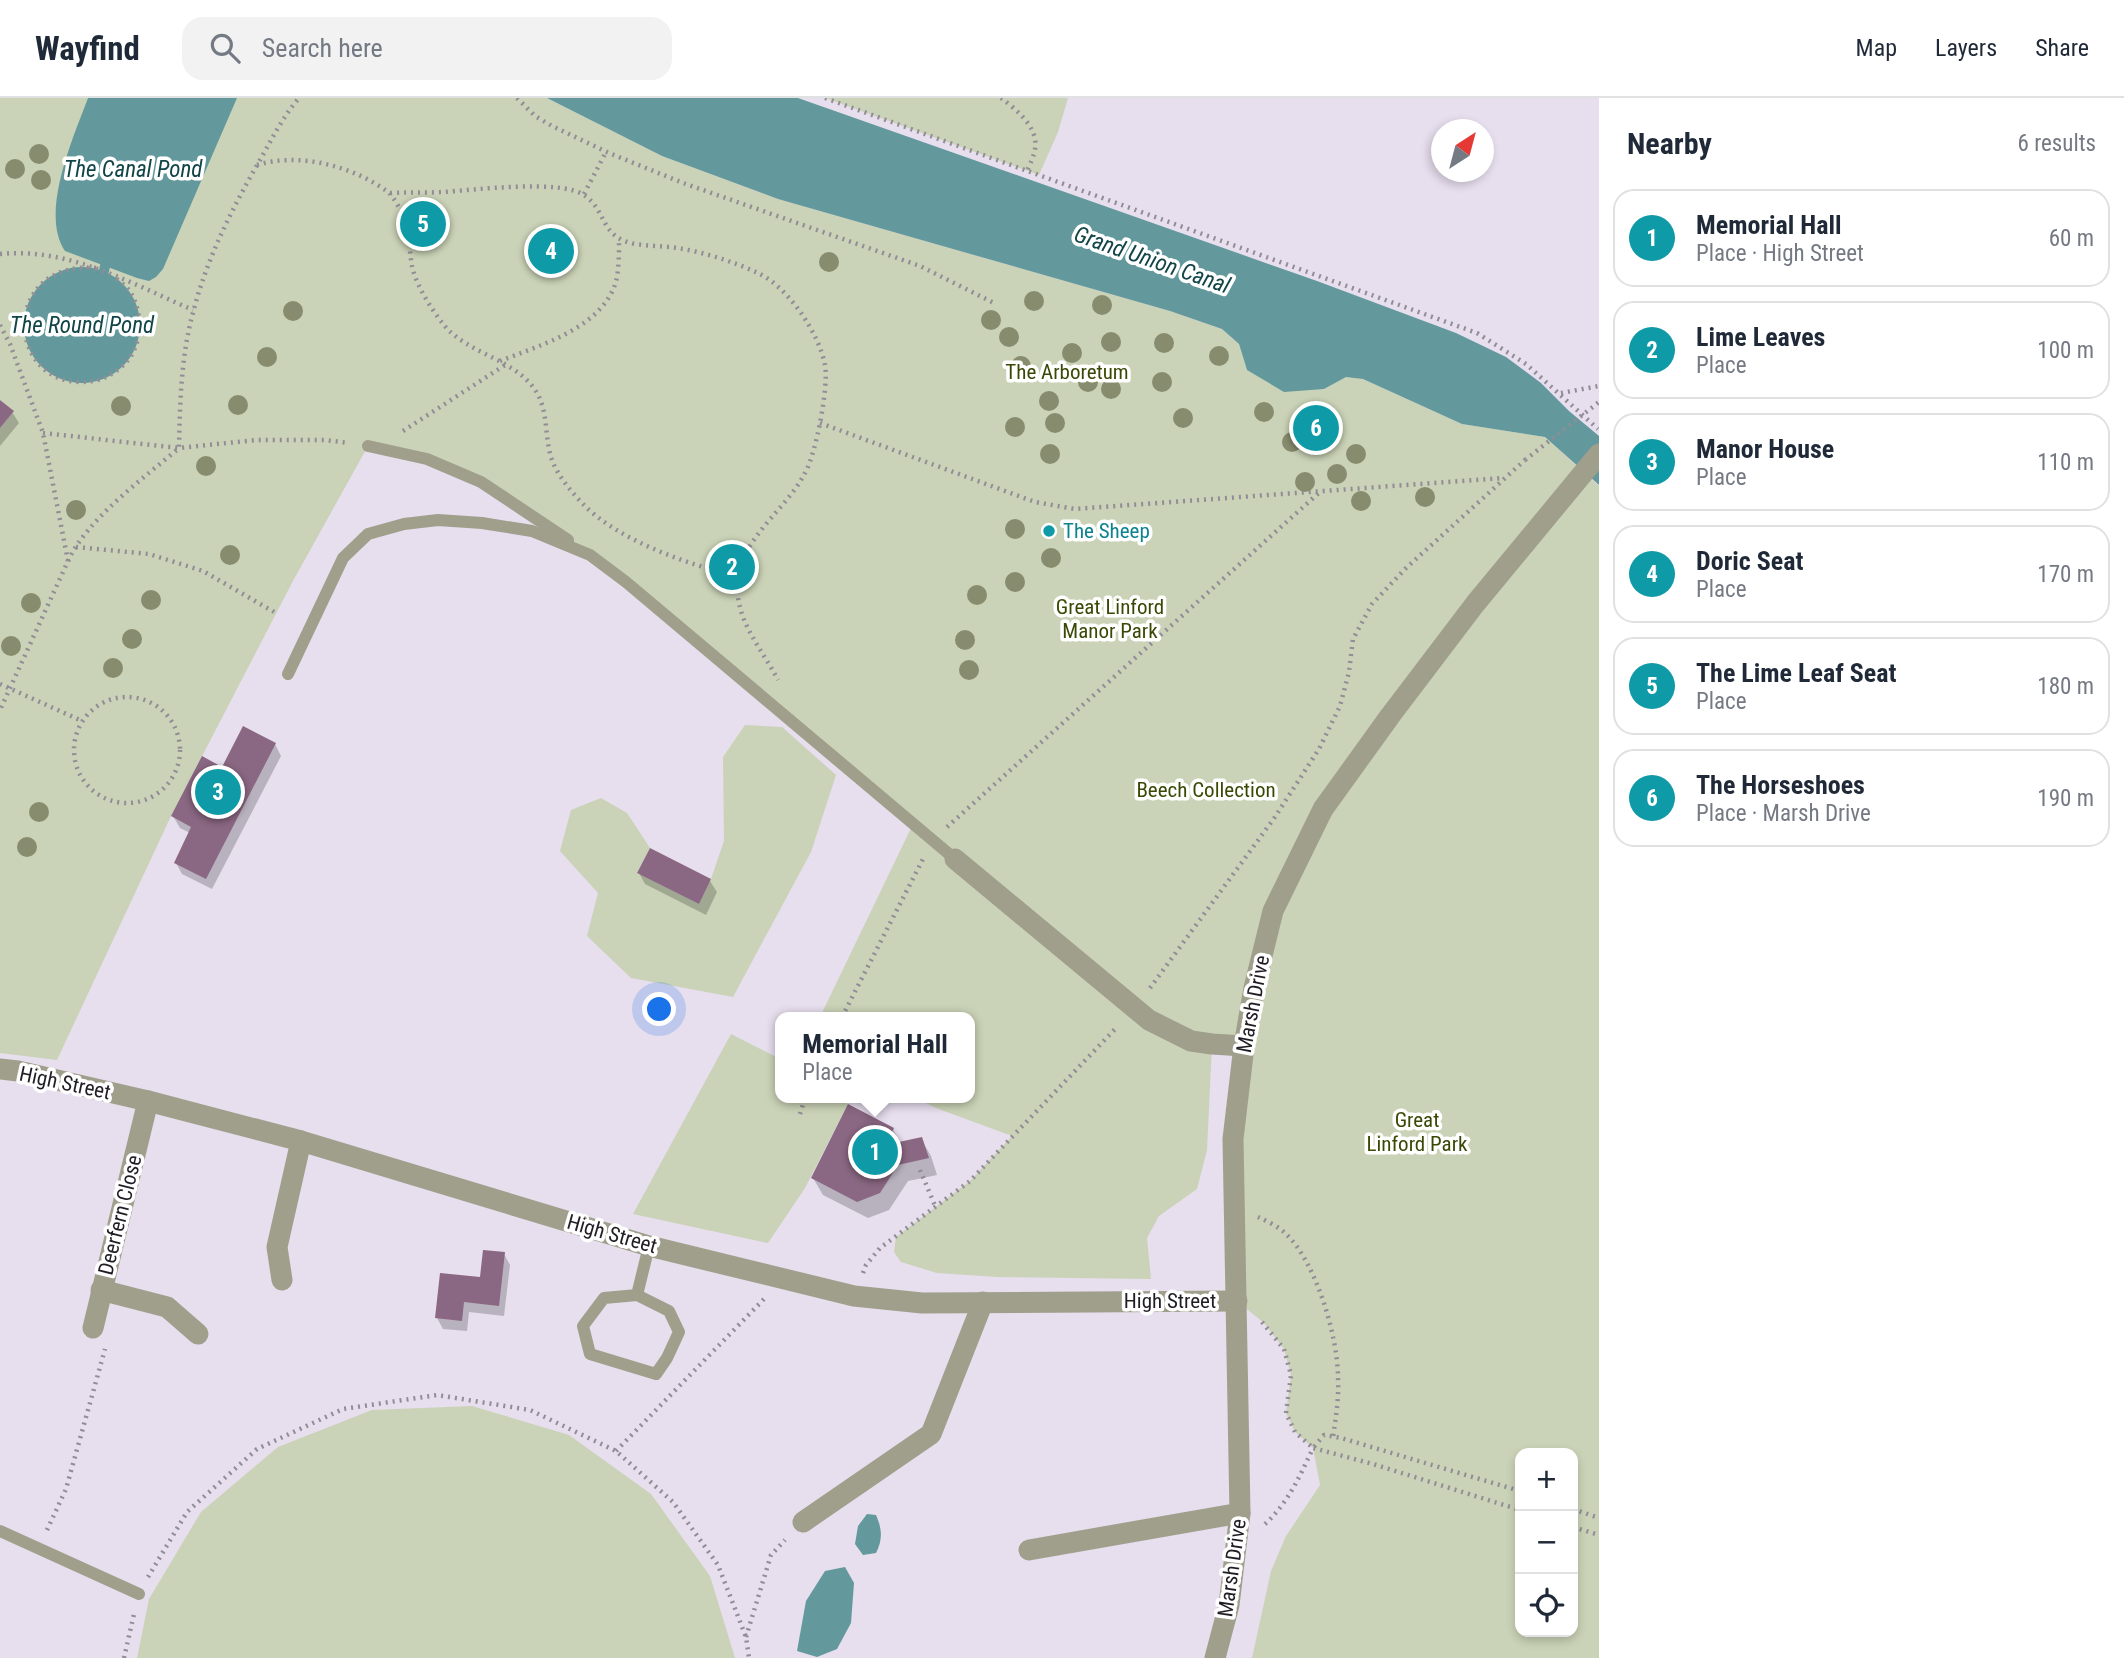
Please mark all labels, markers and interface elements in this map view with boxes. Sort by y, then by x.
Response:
search box [182,17,672,80]
text: Wayfind [35,29,140,68]
icon: search [206,29,244,67]
text: Search here [262,33,383,63]
text: Map [1856,34,1897,62]
text: Layers [1935,34,1997,62]
text: Share [2035,34,2089,62]
north arrow [1431,119,1494,182]
text: Nearby [1627,126,1712,161]
text: 6 results [2018,130,2096,157]
water label: The Canal Pond [64,156,203,183]
pin: 5 [400,198,446,250]
text: Memorial Hall [1696,210,1842,240]
water label: Grand Union Canal [1071,221,1234,300]
pin: 4 [528,225,574,277]
text: 1 [1646,225,1658,252]
text: 60 m [2049,225,2094,252]
text: Place · High Street [1696,240,1864,267]
water label: The Round Pond [10,312,155,339]
text: Lime Leaves [1696,322,1825,352]
text: 2 [1646,337,1658,364]
text: 100 m [2037,337,2094,364]
text: Place [1696,352,1746,379]
park label: The Arboretum [1005,360,1129,384]
pin: 6 [1293,402,1339,454]
text: Manor House [1696,434,1834,464]
text: 3 [1646,449,1658,476]
text: 110 m [2037,449,2094,476]
text: Place [1696,464,1746,491]
place label: The Sheep [1063,519,1150,543]
marker: The Sheep [1041,523,1057,539]
pin: 2 [709,541,755,593]
text: Doric Seat [1696,546,1803,576]
text: 4 [1646,561,1658,588]
text: 170 m [2037,561,2094,588]
text: Place [1696,576,1746,603]
park label: Great Linford Manor Park [1056,595,1164,643]
text: The Lime Leaf Seat [1696,658,1896,688]
text: 5 [1646,673,1658,700]
text: 180 m [2037,673,2094,700]
text: Place [1696,688,1746,715]
pin: 3 [195,766,241,818]
text: The Horseshoes [1696,770,1865,800]
park label: Beech Collection [1136,778,1276,802]
text: 6 [1646,785,1658,812]
text: 190 m [2037,785,2094,812]
text: Place · Marsh Drive [1696,800,1871,827]
street label: Marsh Drive [1232,953,1274,1055]
your location [642,992,676,1026]
popup [775,1012,975,1103]
text: Memorial Hall [802,1029,948,1059]
text: Place [802,1059,853,1086]
street label: High Street [17,1062,113,1104]
park label: Great Linford Park [1366,1108,1468,1156]
pin: 1 [852,1126,898,1178]
street label: Deerfern Close [94,1152,147,1277]
street label: High Street [564,1210,660,1258]
street label: High Street [1124,1289,1216,1313]
map controls [1515,1448,1578,1637]
button: + [1515,1448,1578,1511]
button: − [1515,1511,1578,1574]
street label: Marsh Drive [1213,1517,1251,1619]
button: locate [1515,1574,1578,1637]

